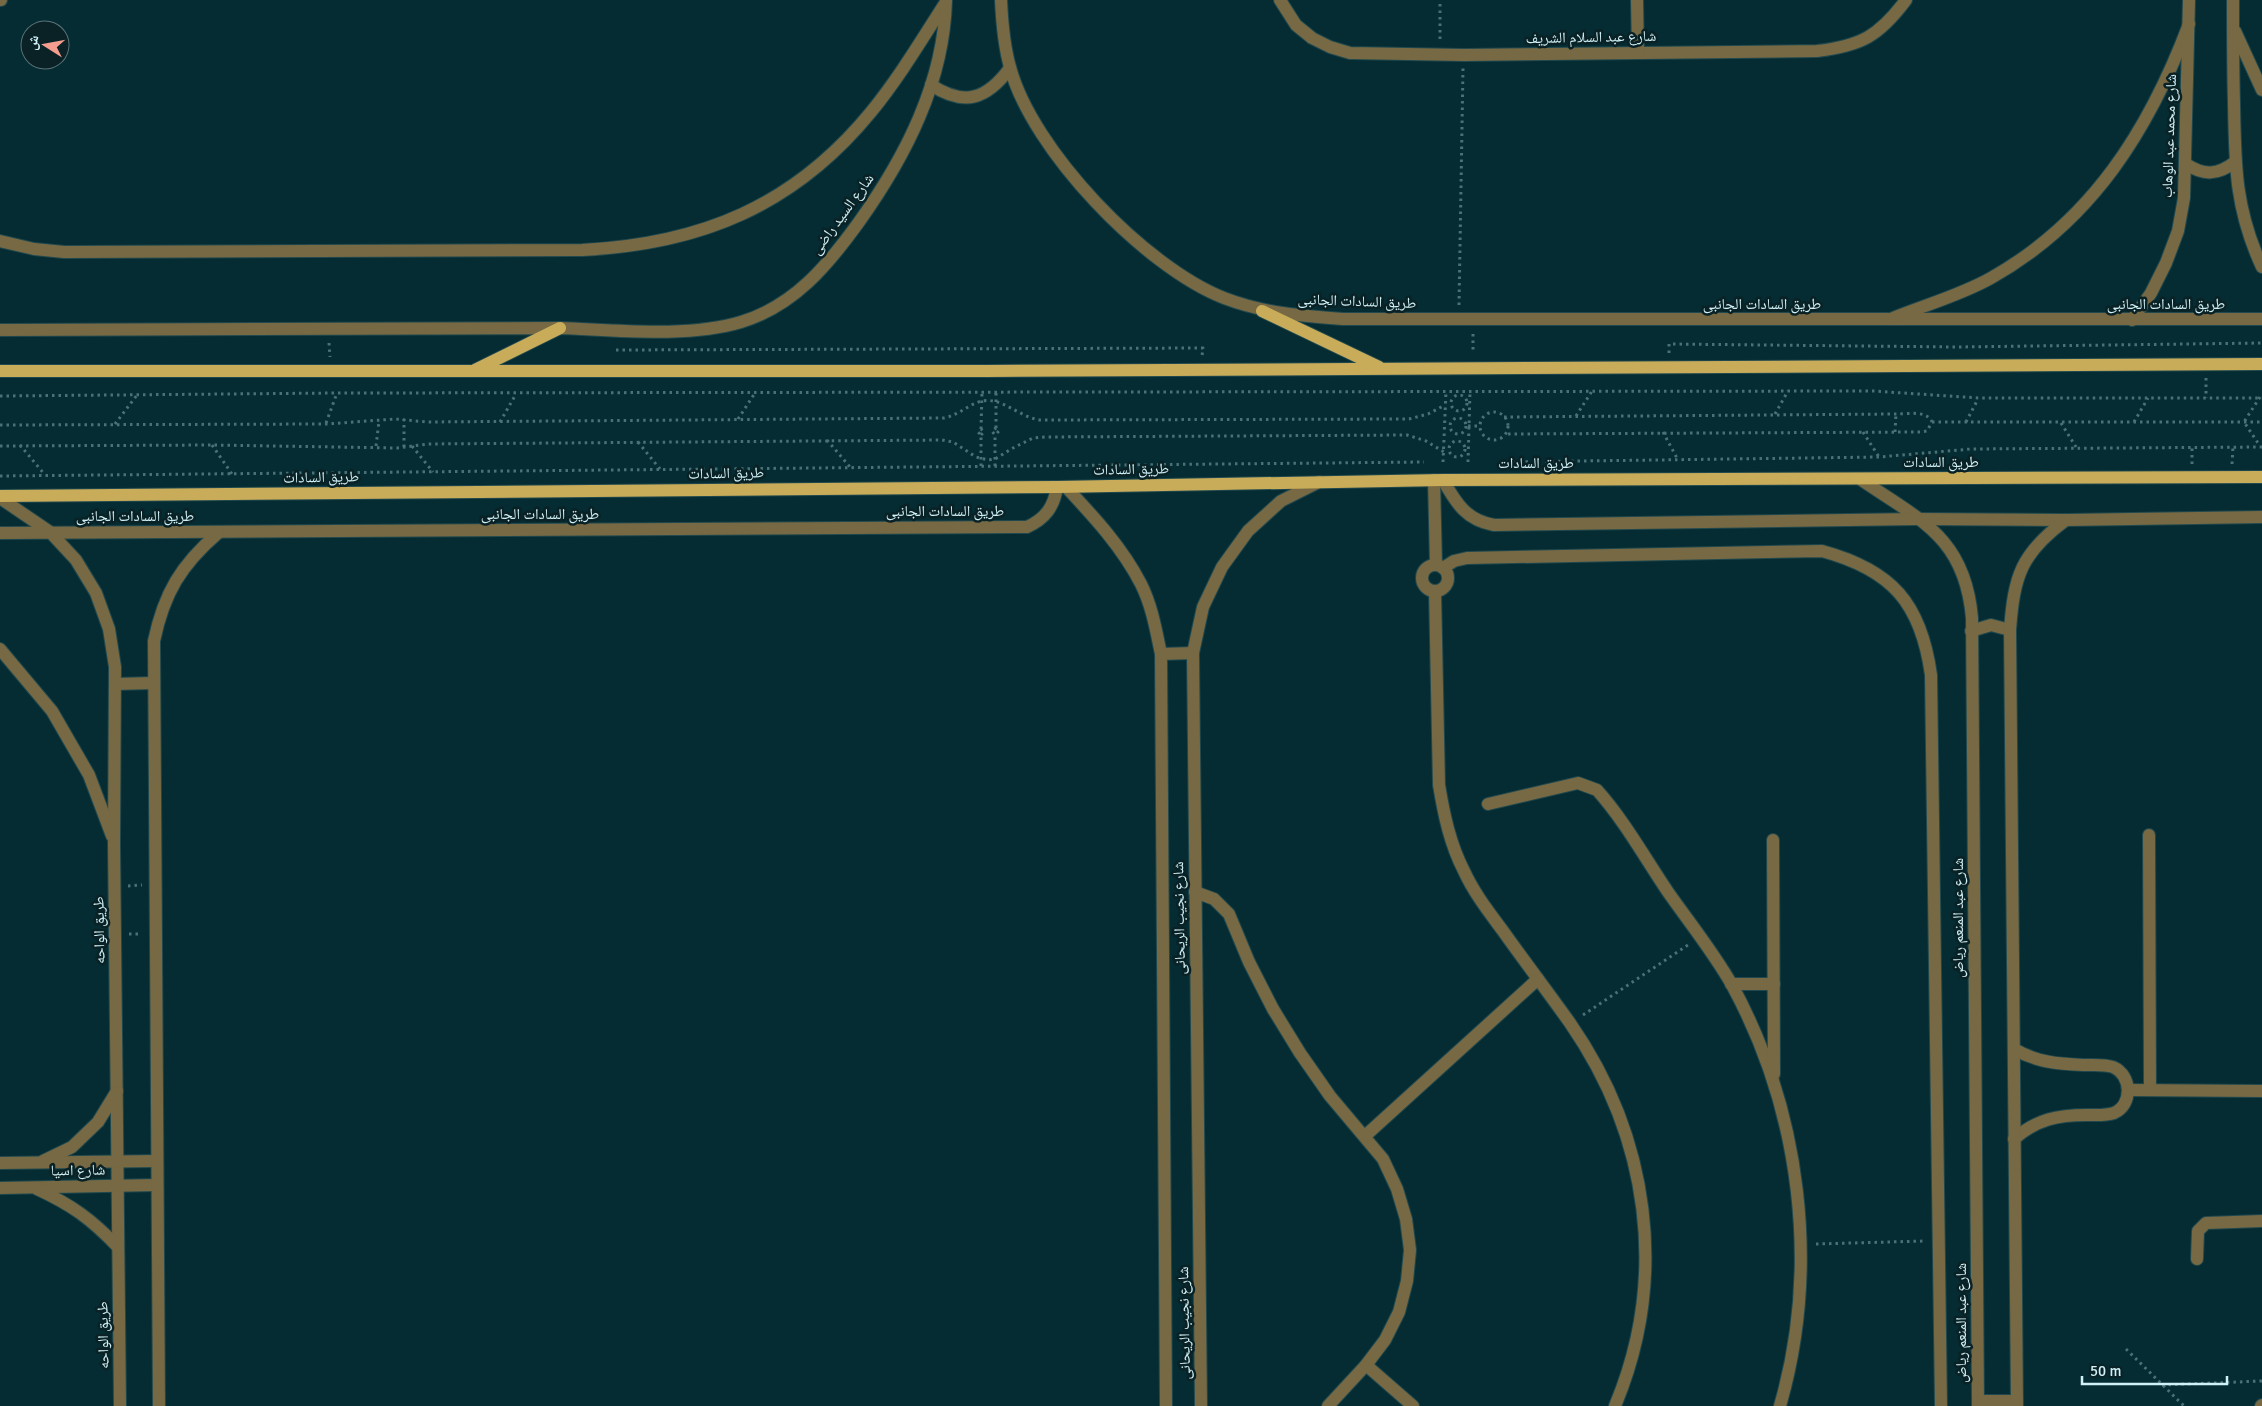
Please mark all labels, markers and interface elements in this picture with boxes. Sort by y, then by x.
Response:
north arrow [20,20,70,70]
street label: شارع عبد السلام الشريف [1525,27,1657,48]
text: ش [23,34,43,52]
street label: شارع محمد عبد الوهاب [2158,73,2181,199]
street label: شارع السيد راضى [807,170,878,259]
street label: طريق السادات الجانبى [1297,290,1417,313]
street label: طريق السادات الجانبى [1703,295,1821,314]
street label: طريق السادات الجانبى [2107,295,2225,314]
street label: طريق السادات [1903,453,1979,472]
street label: طريق السادات [1498,454,1574,473]
street label: طريق السادات [1093,459,1169,480]
street label: طريق السادات [688,463,764,484]
street label: طريق السادات [283,467,359,488]
street label: طريق السادات الجانبى [886,502,1004,521]
street label: طريق السادات الجانبى [481,505,599,524]
street label: طريق السادات الجانبى [76,507,194,526]
street label: شارع عبد المنعم رياض [1949,858,1968,978]
street label: شارع نجيب الريحانى [1169,861,1190,975]
street label: طريق الواحه [89,896,110,964]
street label: شارع اسيا [51,1161,106,1180]
street label: شارع عبد المنعم رياض [1952,1263,1971,1383]
street label: شارع نجيب الريحانى [1174,1266,1195,1380]
street label: طريق الواحه [93,1301,114,1369]
scale bar [2082,1354,2227,1386]
text: 50 m [2090,1362,2121,1380]

